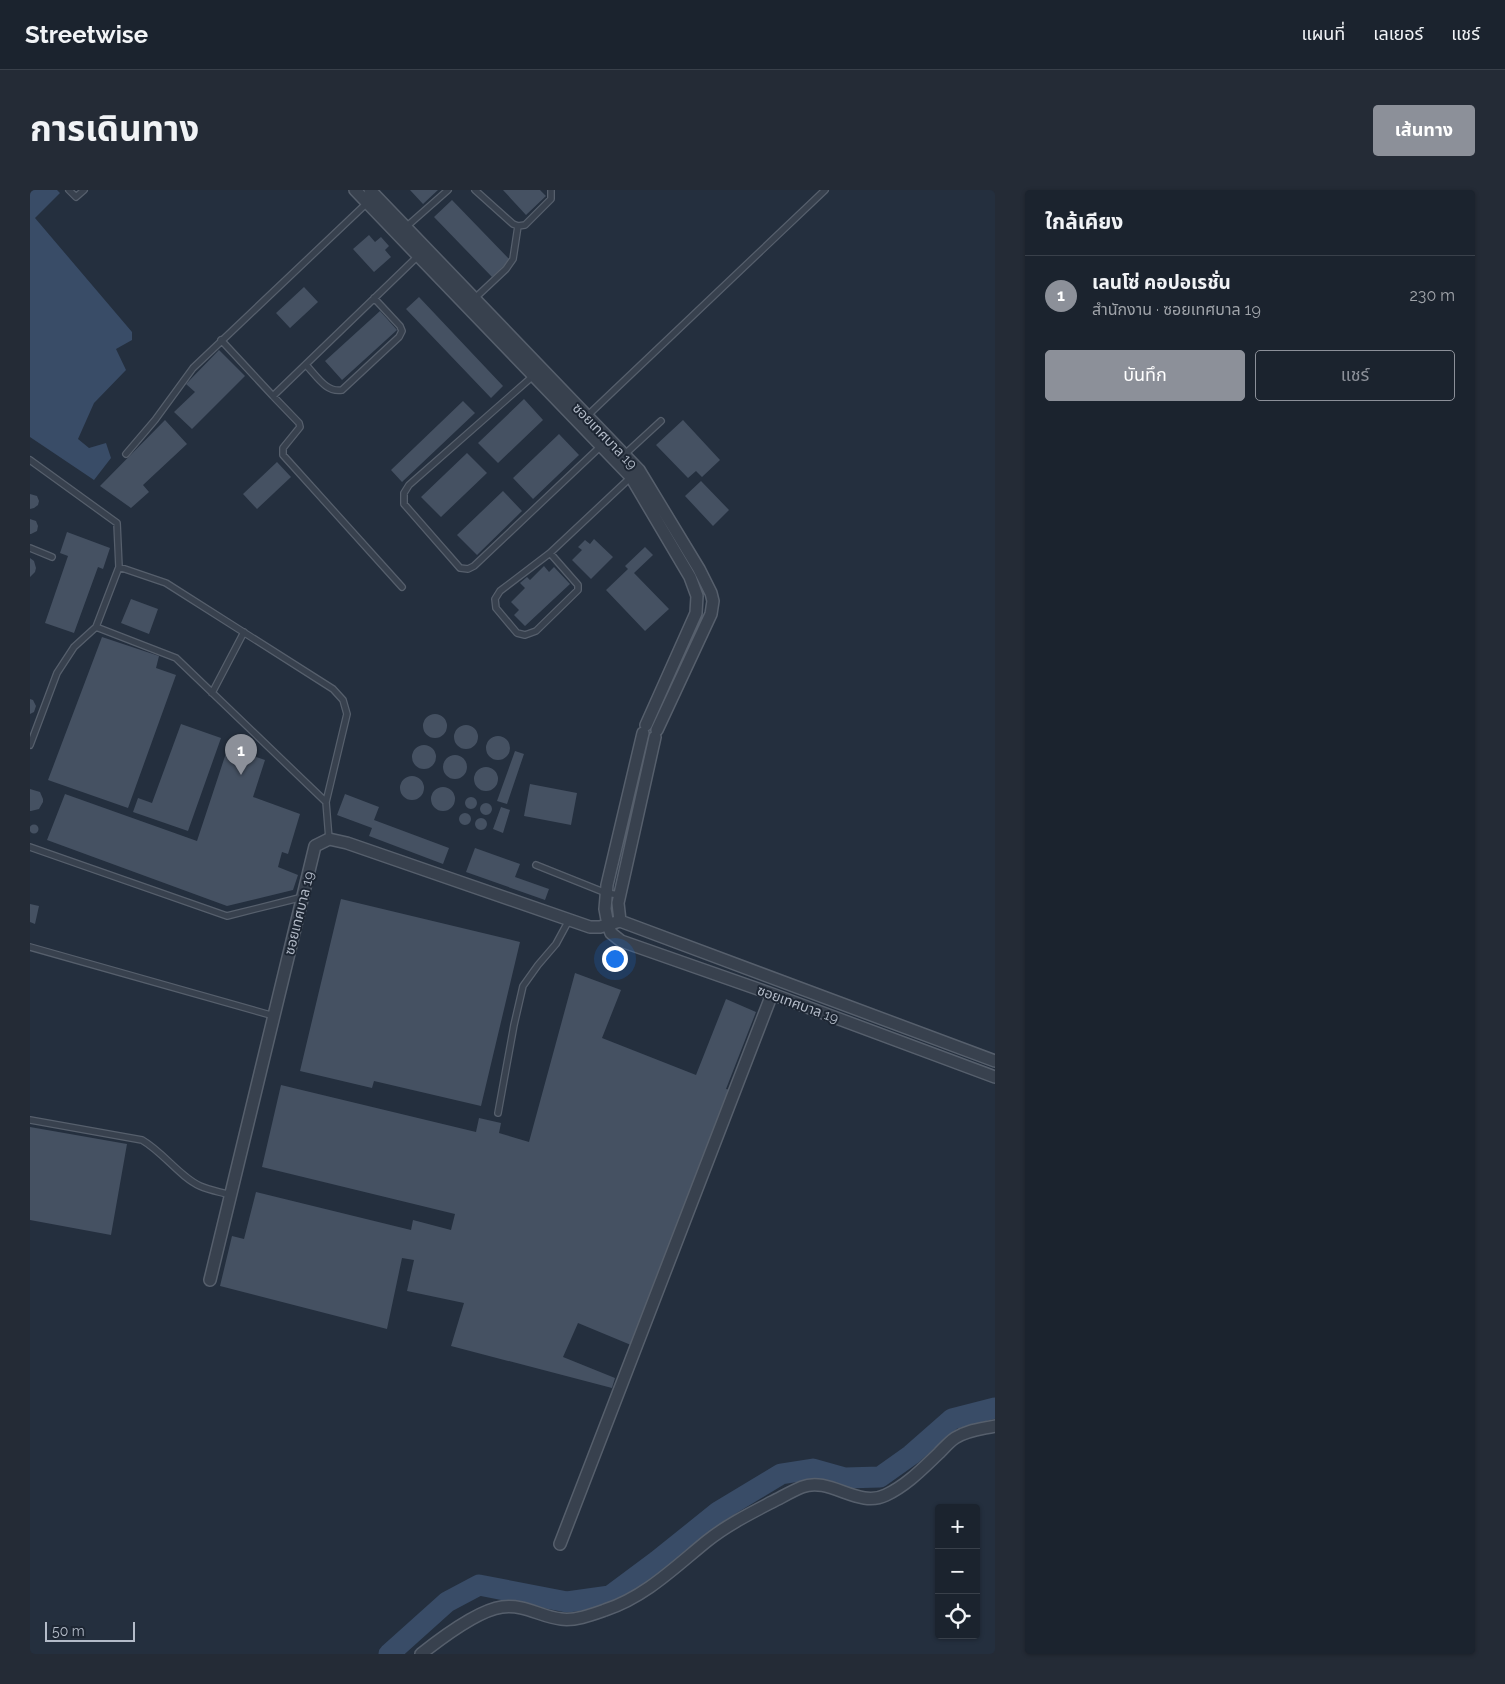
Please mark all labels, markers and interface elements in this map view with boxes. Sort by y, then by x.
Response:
text: Streetwise [25,20,148,49]
text: แผนที่ [1301,23,1345,44]
text: เลเยอร์ [1373,23,1423,44]
text: แชร์ [1451,23,1480,44]
button: เส้นทาง [1373,105,1475,156]
text: การเดินทาง [30,108,199,149]
text: ใกล้เคียง [1045,209,1123,234]
text: เลนโซ่ คอปอเรชั่น [1092,271,1231,293]
text: 1 [1057,286,1065,305]
text: 230 m [1410,286,1455,305]
text: สำนักงาน · ซอยเทศบาล 19 [1092,300,1261,319]
button: บันทึก [1045,350,1245,401]
button: แชร์ [1255,350,1455,401]
street label: ซอยเทศบาล 19 [570,400,640,472]
pin: 1 [225,734,257,775]
street label: ซอยเทศบาล 19 [281,870,317,956]
your location [602,946,628,972]
street label: ซอยเทศบาล 19 [755,982,841,1026]
map controls [935,1504,980,1639]
button: + [935,1504,980,1549]
button: − [935,1549,980,1594]
button: locate [935,1594,980,1639]
scale bar [45,1619,135,1642]
text: 50 m [52,1623,85,1639]

